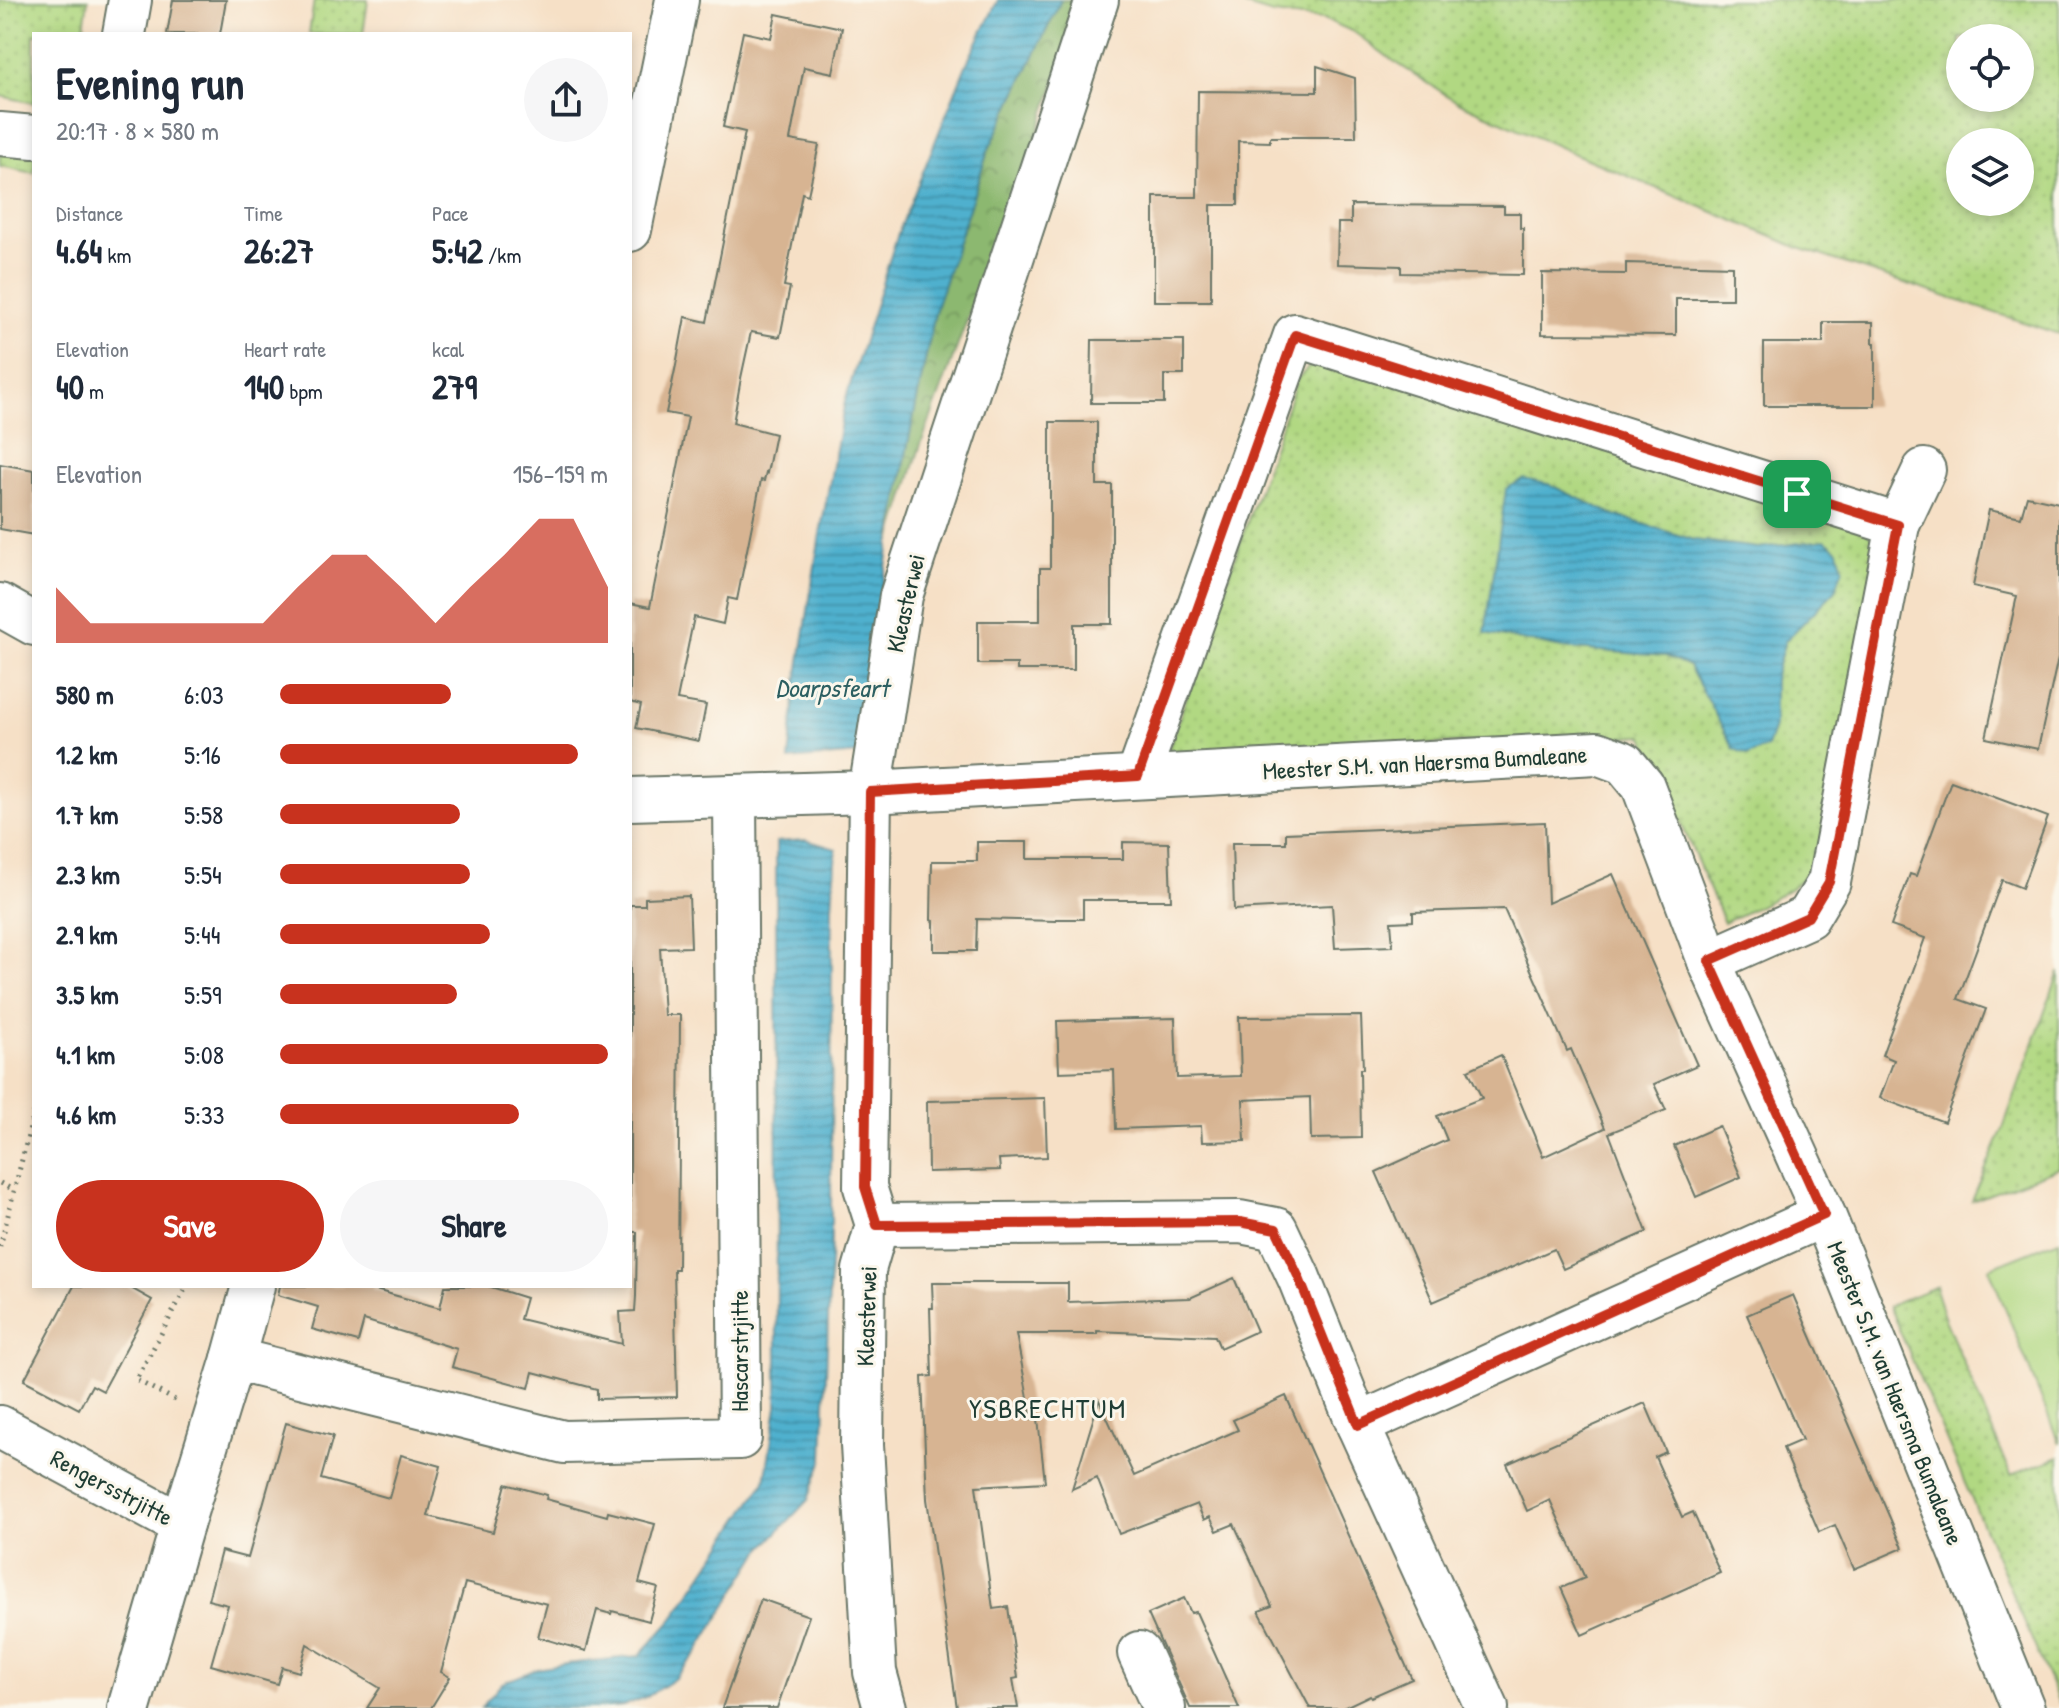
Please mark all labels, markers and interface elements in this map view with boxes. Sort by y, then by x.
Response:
map controls [1946,24,2034,216]
button: locate [1946,24,2034,112]
text: Evening run [56,53,244,113]
button: share [524,58,608,142]
text: 20:17 · 8 × 580 m [56,113,219,148]
button: layers [1946,128,2034,216]
text: Distance [56,198,123,228]
text: Time [244,198,283,228]
text: Pace [432,198,469,228]
text: 4.64 [56,228,102,274]
text: 26:27 [244,228,314,274]
text: 5:42 [432,228,483,274]
text: km [102,240,132,270]
text: /km [483,240,521,270]
text: Elevation [56,334,129,364]
text: Heart rate [244,334,326,364]
text: kcal [432,334,464,364]
text: 40 [56,364,84,410]
text: 140 [244,364,284,410]
text: 279 [432,364,477,410]
text: m [84,376,104,406]
text: bpm [284,376,323,406]
text: Elevation [56,456,142,491]
text: 156–159 m [513,456,608,491]
pin [1763,460,1831,528]
icon: arrive [1775,472,1819,516]
street label: Kleasterwei [878,551,932,655]
water label: Doarpsfeart [776,670,893,706]
text: 580 m [56,677,114,712]
text: 6:03 [184,677,224,712]
text: 1.2 km [56,737,118,772]
text: 5:16 [184,737,221,772]
street label: Meester S.M. van Haersma Bumaleane [1262,737,1588,786]
text: 1.7 km [56,797,118,832]
text: 5:58 [184,797,223,832]
text: 2.3 km [56,857,120,892]
text: 5:54 [184,857,222,892]
text: 2.9 km [56,917,118,952]
text: 5:44 [184,917,221,952]
text: 3.5 km [56,977,119,1012]
text: 5:59 [184,977,222,1012]
text: 4.1 km [56,1037,115,1072]
text: 5:08 [184,1037,224,1072]
text: 4.6 km [56,1097,116,1132]
text: 5:33 [184,1097,224,1132]
button: Save [56,1180,324,1272]
button: Share [340,1180,608,1272]
street label: Meester S.M. van Haersma Bumaleane [1820,1236,1972,1550]
street label: Kleasterwei [848,1265,884,1367]
street label: Hascarstrjitte [723,1290,755,1412]
district label: YSBRECHTUM [969,1389,1127,1427]
street label: Rengersstrjitte [45,1441,179,1533]

